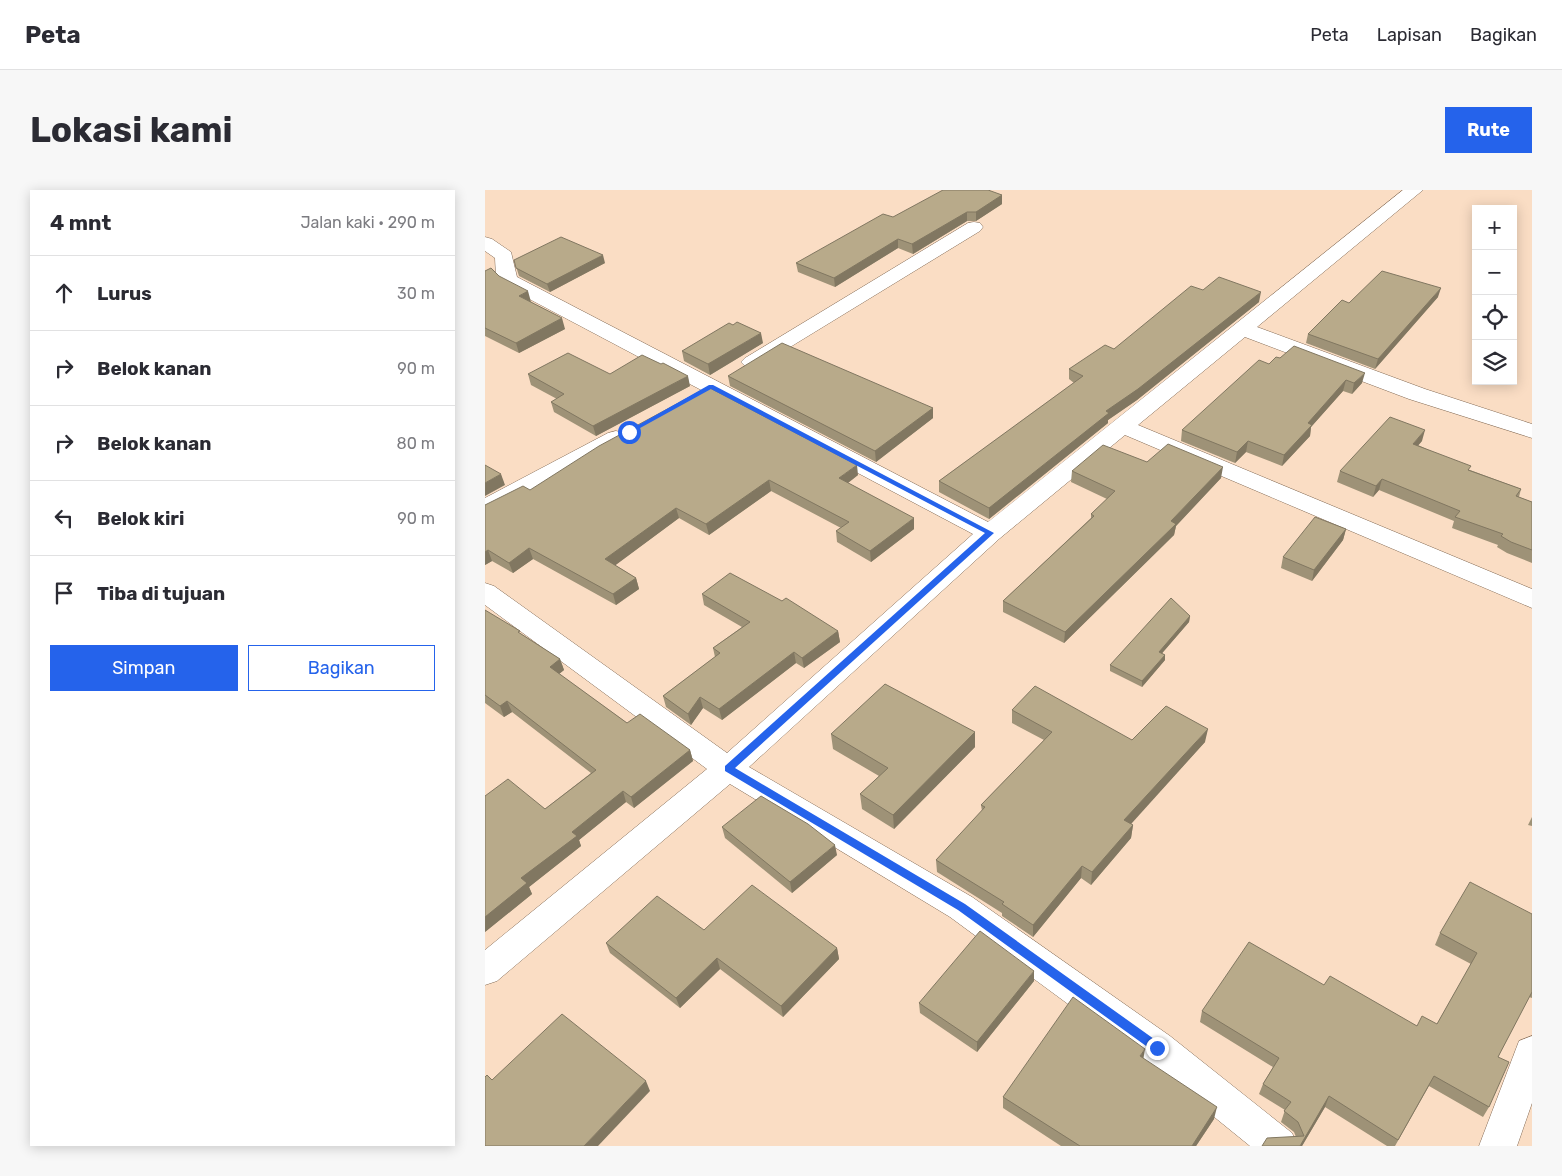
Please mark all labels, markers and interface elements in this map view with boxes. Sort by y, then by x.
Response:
text: Peta [25,21,81,49]
text: Peta [1310,24,1349,46]
text: Lapisan [1377,24,1442,46]
text: Bagikan [1470,24,1537,46]
button: Rute [1445,107,1532,153]
text: Lokasi kami [30,109,233,151]
map controls [1472,205,1517,385]
button: + [1472,205,1517,250]
text: 4 mnt [50,210,111,235]
text: Jalan kaki · 290 m [300,213,435,232]
button: − [1472,250,1517,295]
icon: ahead [50,279,78,307]
text: Lurus [97,282,152,305]
text: 30 m [397,284,435,303]
button: locate [1472,295,1517,340]
button: layers [1472,340,1517,385]
icon: right [50,354,78,382]
text: Belok kanan [97,357,212,380]
text: 90 m [397,359,435,378]
route start [618,421,641,444]
icon: right [50,429,78,457]
text: Belok kanan [97,432,212,455]
text: 80 m [397,434,435,453]
icon: left [50,504,78,532]
text: Belok kiri [97,507,184,530]
text: 90 m [397,509,435,528]
icon: arrive [50,579,78,607]
text: Tiba di tujuan [97,582,225,605]
button: Simpan [50,645,238,691]
button: Bagikan [248,645,435,691]
route end [1146,1037,1169,1060]

